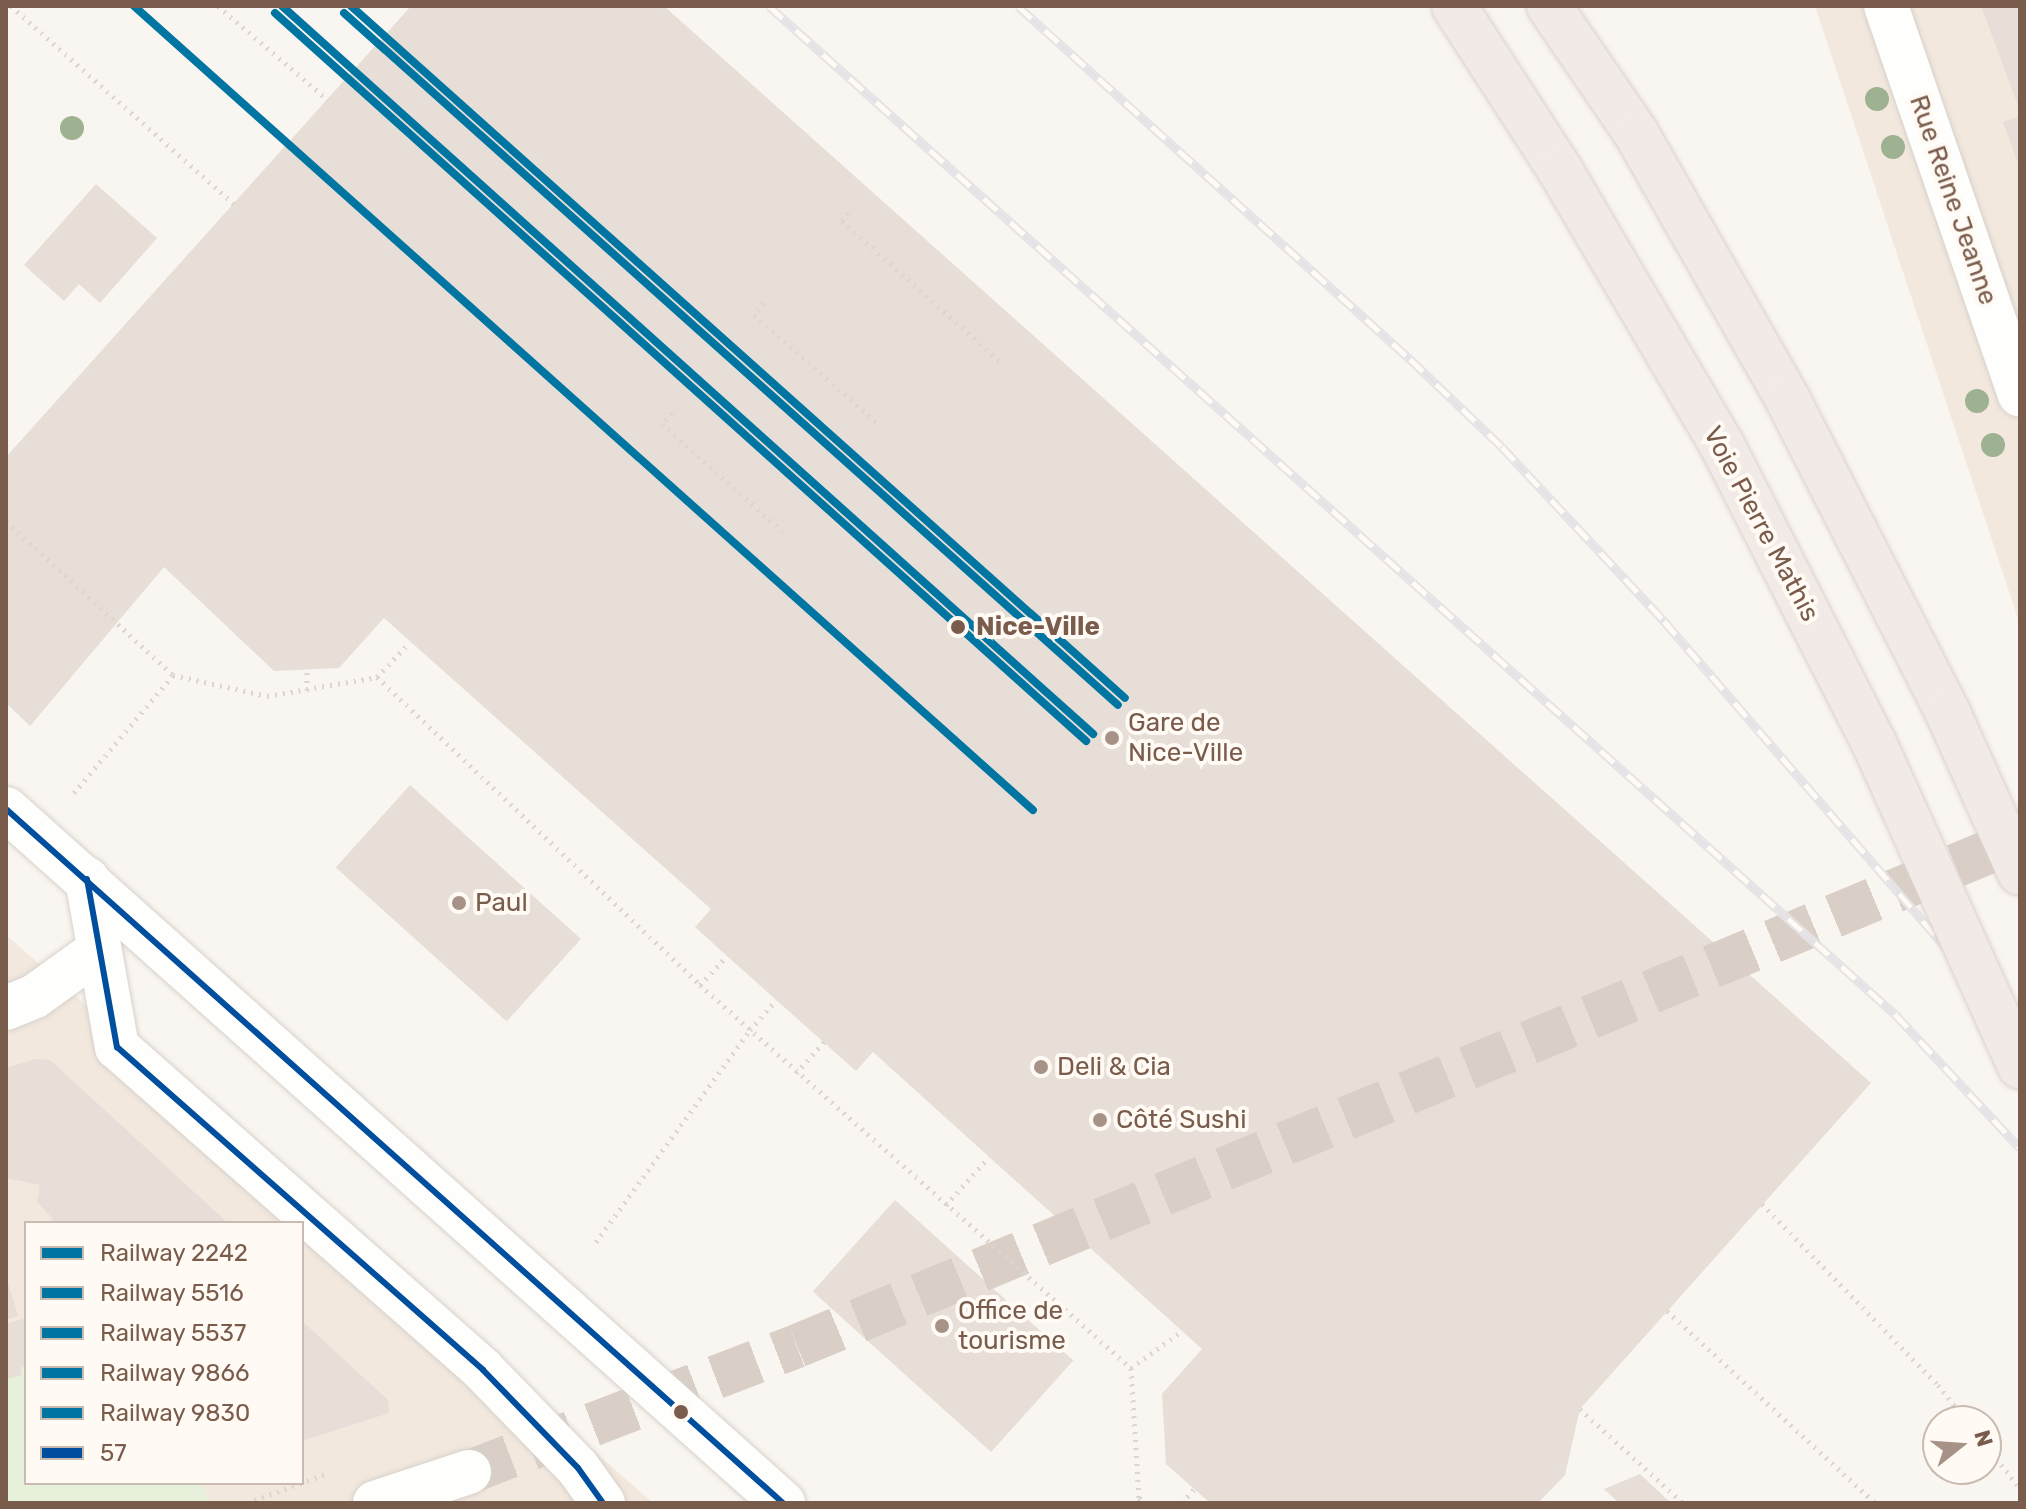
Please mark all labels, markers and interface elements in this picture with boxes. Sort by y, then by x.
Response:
street label: Rue Reine Jeanne [1903,91,2003,309]
street label: Voie Pierre Mathis [1696,421,1826,627]
place label: Nice-Ville [976,611,1100,643]
marker: Nice-Ville [947,616,969,638]
place label: Gare de Nice-Ville [1128,707,1243,768]
marker: Gare de Nice-Ville [1103,729,1121,747]
place label: Paul [475,887,528,919]
marker: Paul [450,894,468,912]
place label: Deli & Cia [1057,1051,1171,1083]
marker: Deli & Cia [1032,1058,1050,1076]
place label: Côté Sushi [1116,1104,1246,1136]
marker: Côté Sushi [1091,1111,1109,1129]
legend [24,1221,304,1485]
text: Railway 2242 [100,1239,248,1267]
text: Railway 5516 [100,1279,244,1307]
place label: Office de tourisme [958,1295,1066,1356]
marker: Office de tourisme [933,1317,951,1335]
text: Railway 5537 [100,1319,246,1347]
text: Railway 9866 [100,1359,249,1387]
text: Railway 9830 [100,1399,250,1427]
unlabelled marker [673,1404,689,1420]
north arrow [1922,1405,2002,1485]
text: N [1968,1427,1999,1450]
text: 57 [100,1439,127,1467]

